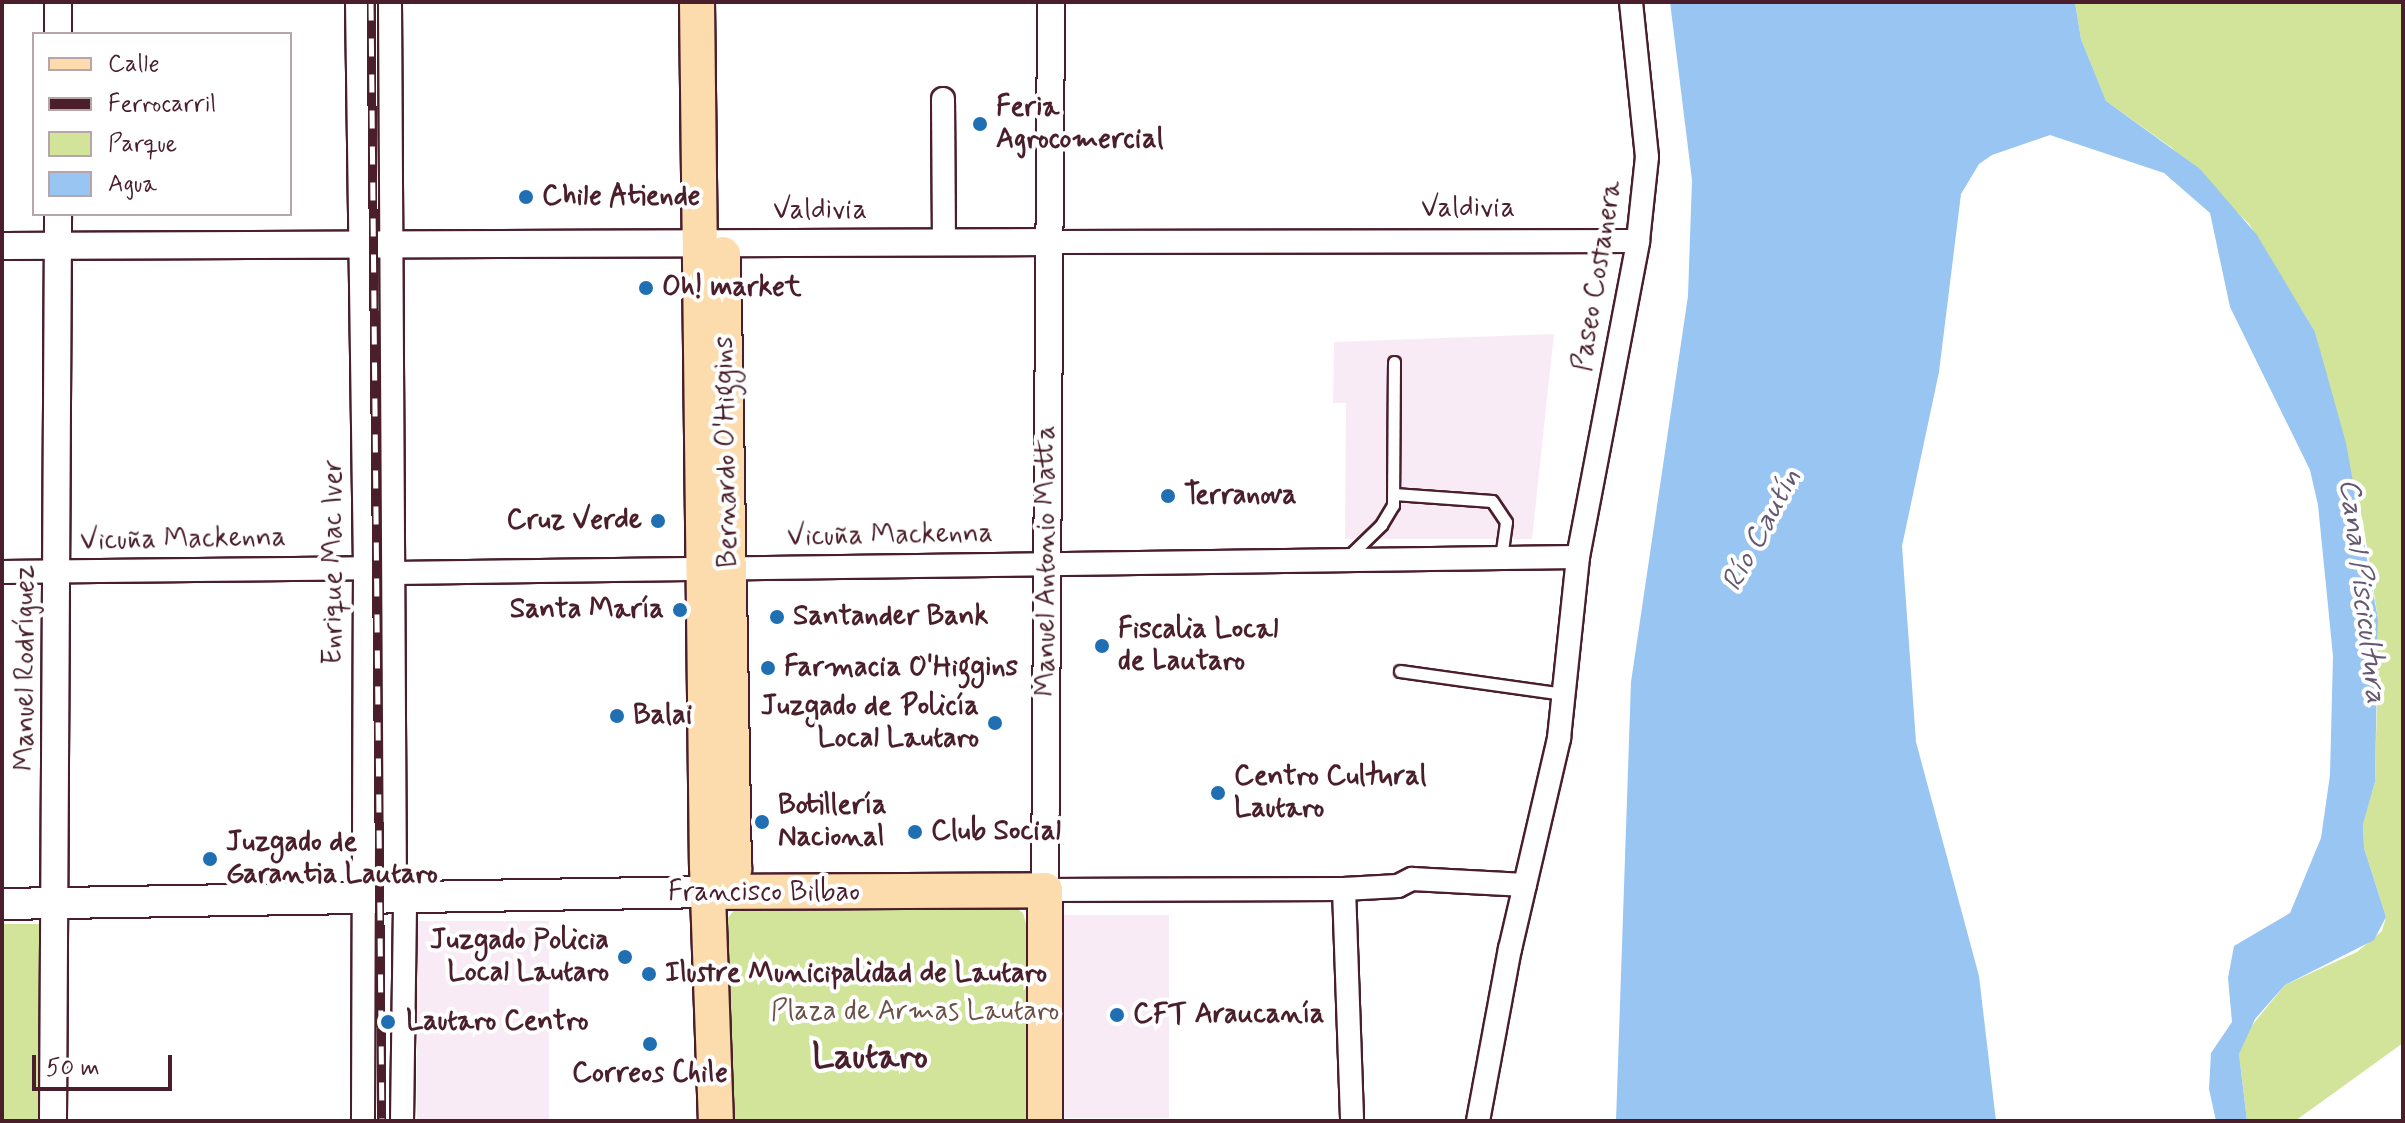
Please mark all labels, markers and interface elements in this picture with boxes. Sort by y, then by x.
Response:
legend [32,32,292,216]
text: Calle [108,49,160,80]
text: Ferrocarril [108,89,216,120]
place label: Feria Agrocomercial [996,91,1163,157]
marker: Feria Agrocomercial [971,115,989,133]
text: Parque [108,129,177,160]
text: Agua [108,169,157,200]
street label: Paseo Costanera [1566,178,1630,374]
place label: Chile Atiende [542,180,700,214]
marker: Chile Atiende [517,188,535,206]
street label: Valdivia [1421,192,1515,226]
street label: Valdivia [773,194,867,228]
place label: Oh! market [662,271,801,305]
marker: Oh! market [637,279,655,297]
street label: Bernardo O'Higgins [708,336,746,568]
street label: Manuel Antonio Matta [1030,425,1064,697]
street label: Enrique Mac Iver [317,456,351,668]
water label: Río Cautín [1716,465,1808,595]
water label: Canal Piscicultura [2330,474,2394,708]
place label: Terranova [1184,479,1297,513]
marker: Terranova [1159,487,1177,505]
place label: Cruz Verde [508,504,642,538]
marker: Cruz Verde [649,512,667,530]
street label: Vicuña Mackenna [786,517,994,555]
street label: Vicuña Mackenna [79,521,287,559]
street label: Manuel Rodríguez [9,565,43,771]
place label: Santa María [512,593,664,627]
place label: Santander Bank [793,600,988,634]
marker: Santa María [671,601,689,619]
marker: Santander Bank [768,608,786,626]
place label: Fiscalia Local de Lautaro [1118,613,1276,679]
marker: Fiscalia Local de Lautaro [1093,637,1111,655]
place label: Farmacia O'Higgins [784,651,1019,685]
marker: Farmacia O'Higgins [759,659,777,677]
place label: Juzgado de Policía Local Lautaro [766,690,979,756]
place label: Balai [633,699,692,733]
marker: Balai [608,707,626,725]
marker: Juzgado de Policía Local Lautaro [986,714,1004,732]
place label: Centro Cultural Lautaro [1234,760,1426,826]
marker: Centro Cultural Lautaro [1209,784,1227,802]
place label: Botillería Nacional [778,789,887,855]
marker: Botillería Nacional [753,813,771,831]
place label: Club Social [931,815,1063,849]
marker: Club Social [906,823,924,841]
place label: Juzgado de Garantia Lautaro [226,826,435,892]
marker: Juzgado de Garantia Lautaro [201,850,219,868]
street label: Francisco Bilbao [668,876,860,910]
place label: Juzgado Policia Local Lautaro [433,924,609,990]
marker: Juzgado Policia Local Lautaro [616,948,634,966]
place label: Ilustre Municipalidad de Lautaro [665,957,1040,991]
marker: Ilustre Municipalidad de Lautaro [640,965,658,983]
park label: Plaza de Armas Lautaro [771,995,1059,1029]
place label: CFT Araucanía [1133,998,1324,1032]
place label: Lautaro Centro [406,1005,589,1039]
marker: CFT Araucanía [1108,1006,1126,1024]
marker: Lautaro Centro [377,1011,399,1033]
marker: Correos Chile [641,1035,659,1053]
district label: Lautaro [812,1036,928,1080]
scale bar [36,1039,176,1089]
text: 50 m [46,1053,100,1084]
place label: Correos Chile [570,1057,730,1091]

